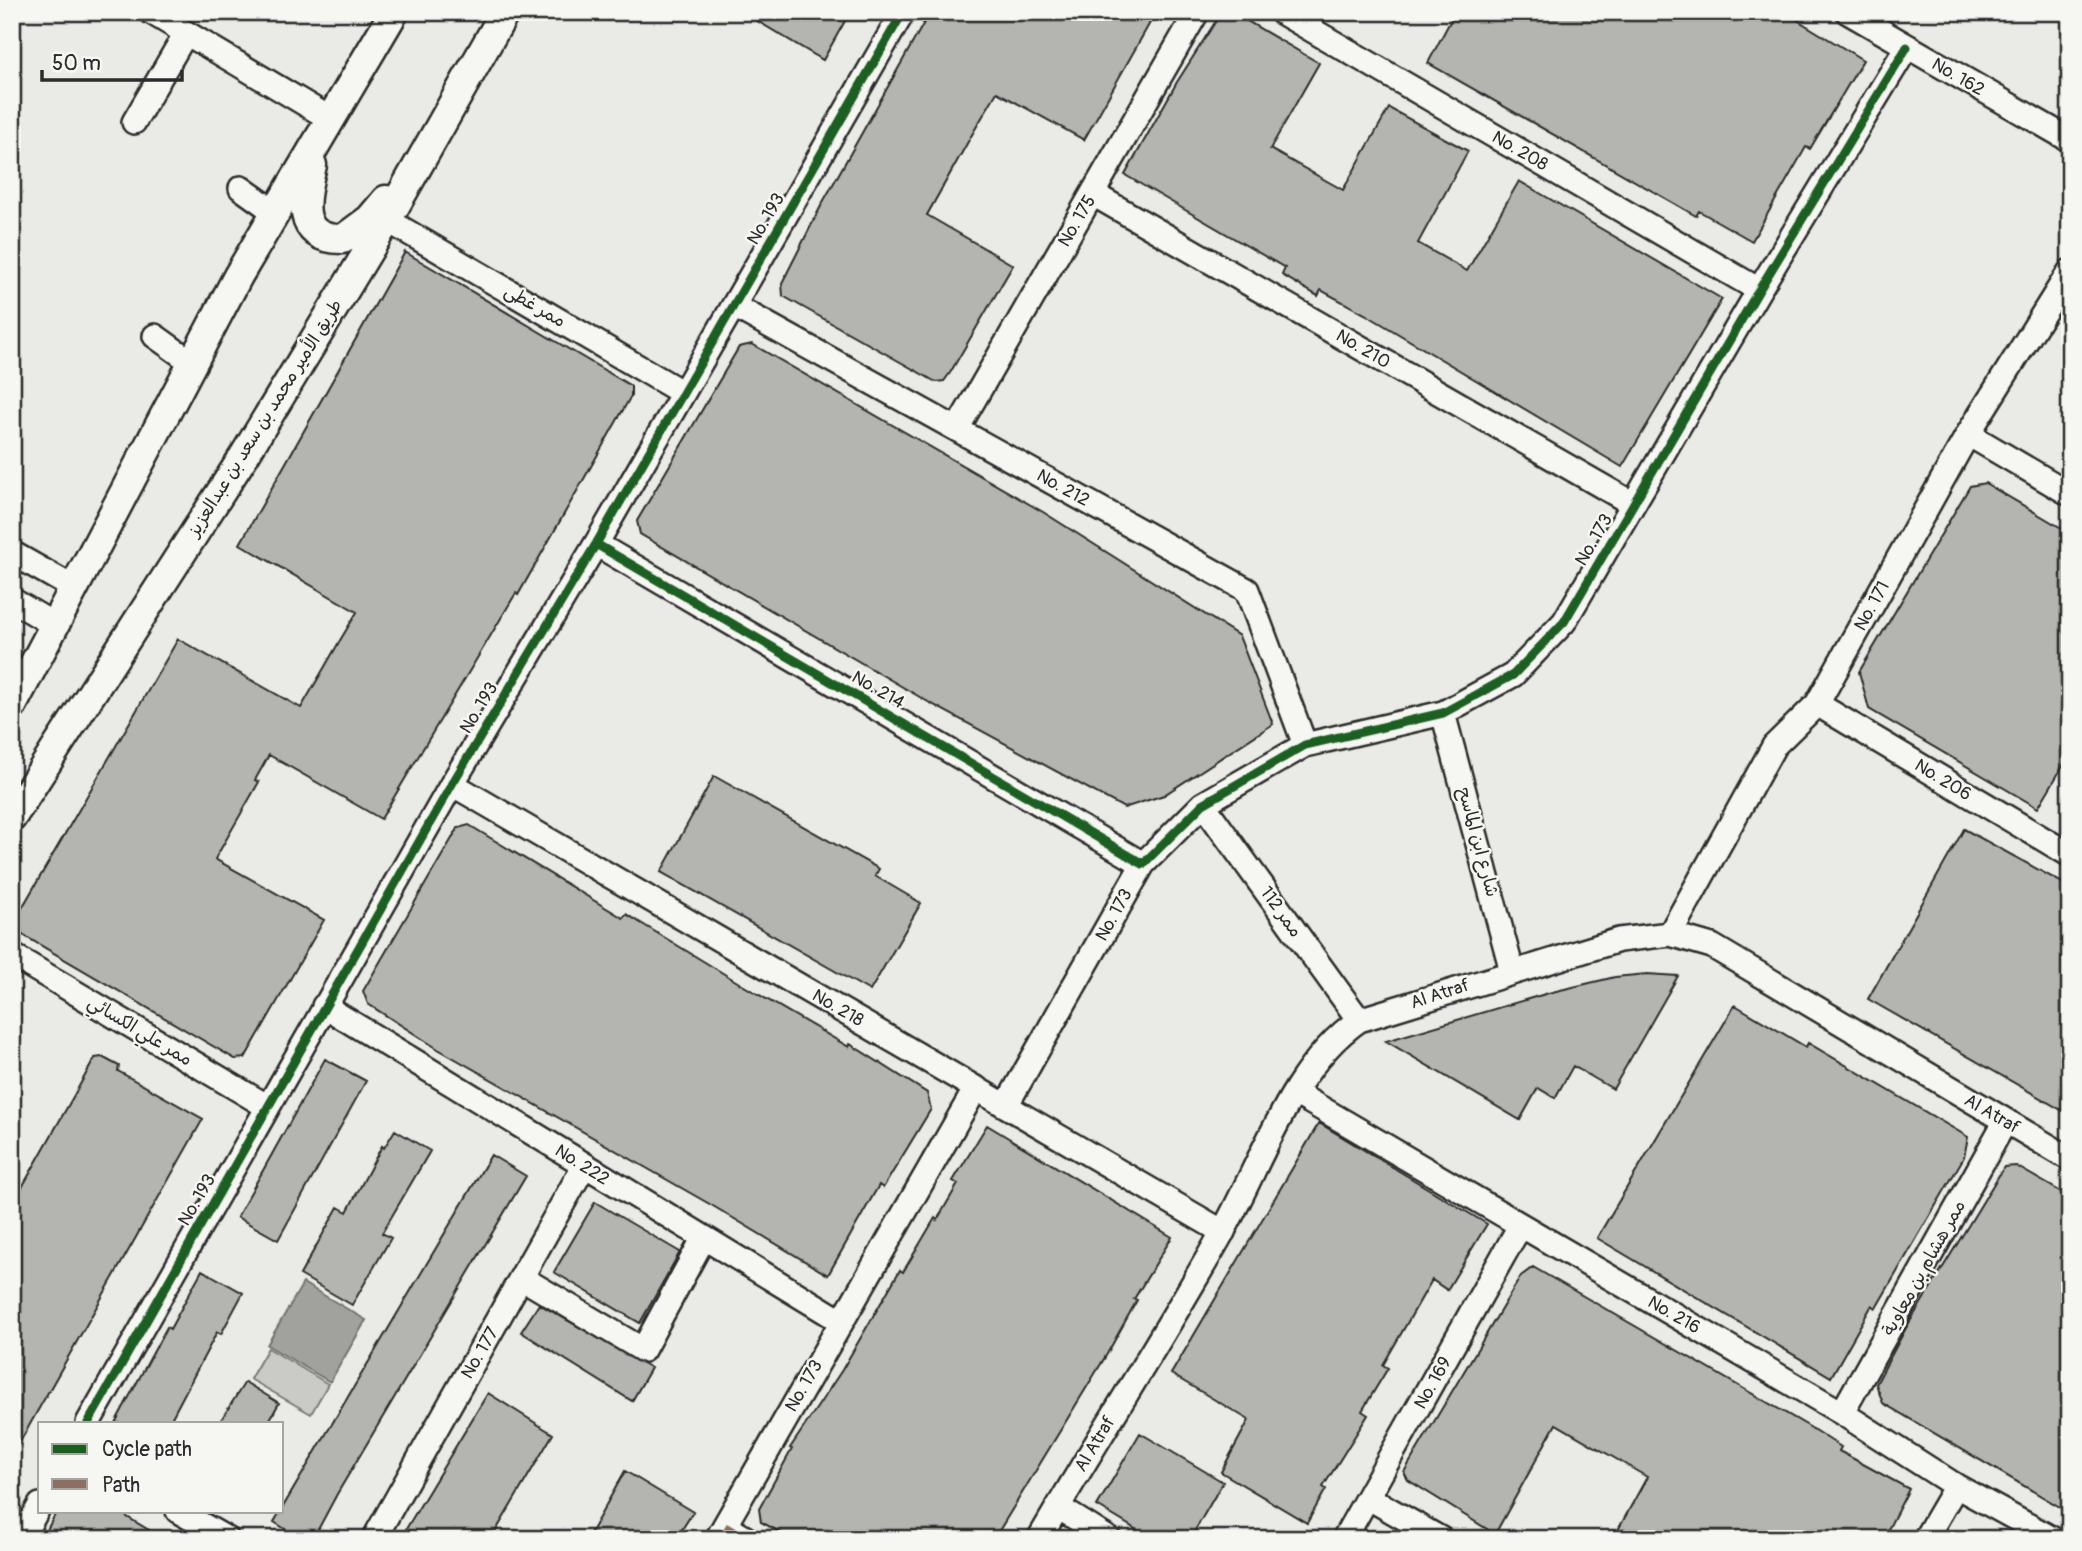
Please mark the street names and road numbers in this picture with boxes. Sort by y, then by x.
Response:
street label: No. 162 [1927,53,1989,101]
street label: No. 208 [1488,126,1552,176]
street label: No. 193 [742,189,790,249]
street label: No. 175 [1053,191,1101,251]
street label: ممر غطى [500,279,570,333]
street label: طريق الأمير محمد بن سعد بن عبدالعزيز [180,295,348,543]
street label: No. 210 [1332,324,1394,374]
street label: No. 212 [1033,464,1093,512]
street label: No. 173 [1570,510,1618,570]
street label: No. 171 [1849,577,1895,635]
street label: No. 214 [847,666,909,715]
street label: No. 193 [455,678,503,738]
street label: No. 206 [1910,754,1976,806]
street label: شارع ابن الماسح [1452,784,1504,900]
street label: ممر 112 [1255,882,1307,942]
street label: No. 173 [1090,885,1138,945]
street label: Al Atraf [1407,973,1473,1014]
street label: No. 218 [808,984,868,1032]
street label: ممر علي الكسائي [81,991,197,1075]
street label: Al Atraf [1960,1089,2025,1140]
street label: No. 222 [551,1139,613,1191]
street label: No. 193 [173,1170,221,1230]
street label: ممر هشام بن معاوية [1877,1196,1973,1341]
street label: No. 216 [1643,1291,1705,1339]
street label: No. 177 [456,1323,504,1383]
street label: No. 169 [1409,1353,1457,1413]
street label: No. 173 [780,1356,828,1416]
street label: Al Atraf [1069,1411,1121,1476]

